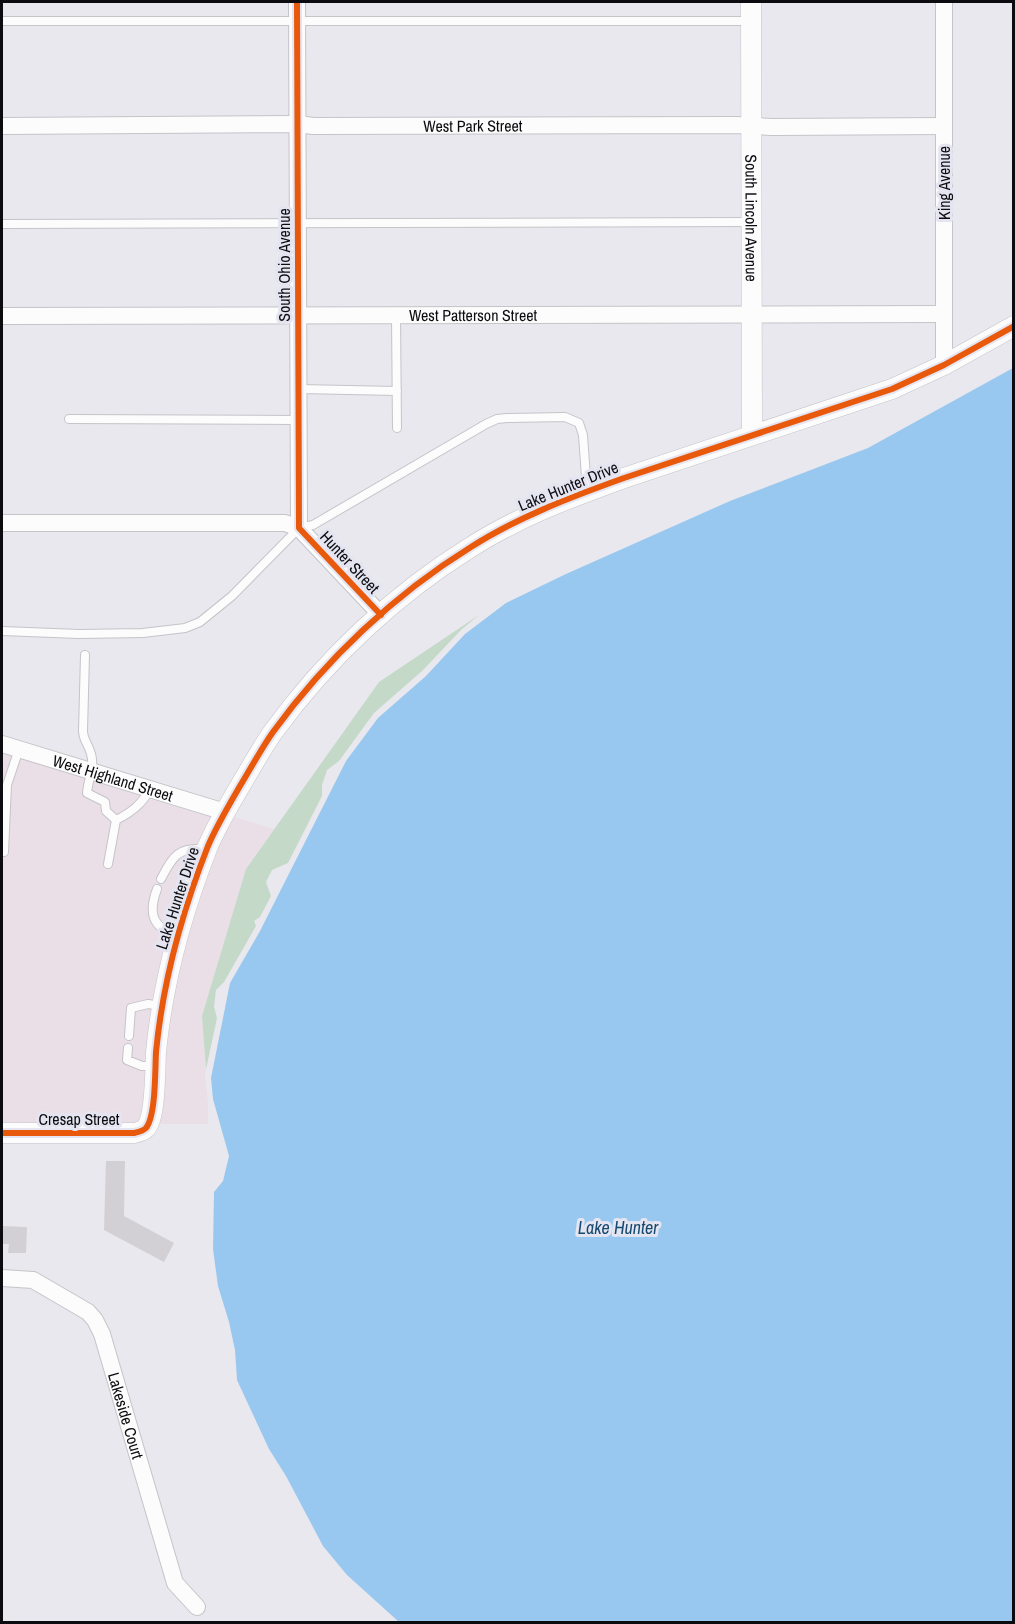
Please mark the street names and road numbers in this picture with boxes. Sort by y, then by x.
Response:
street label: West Park Street [423,115,523,137]
street label: King Avenue [933,146,955,220]
street label: South Lincoln Avenue [740,154,763,282]
street label: South Ohio Avenue [273,208,295,322]
street label: West Patterson Street [409,304,537,326]
street label: Lake Hunter Drive [515,456,621,516]
street label: Hunter Street [315,526,385,598]
street label: West Highland Street [50,749,176,807]
street label: Lake Hunter Drive [150,844,204,952]
street label: Cresap Street [39,1108,120,1130]
street label: Lakeside Court [103,1370,149,1462]

